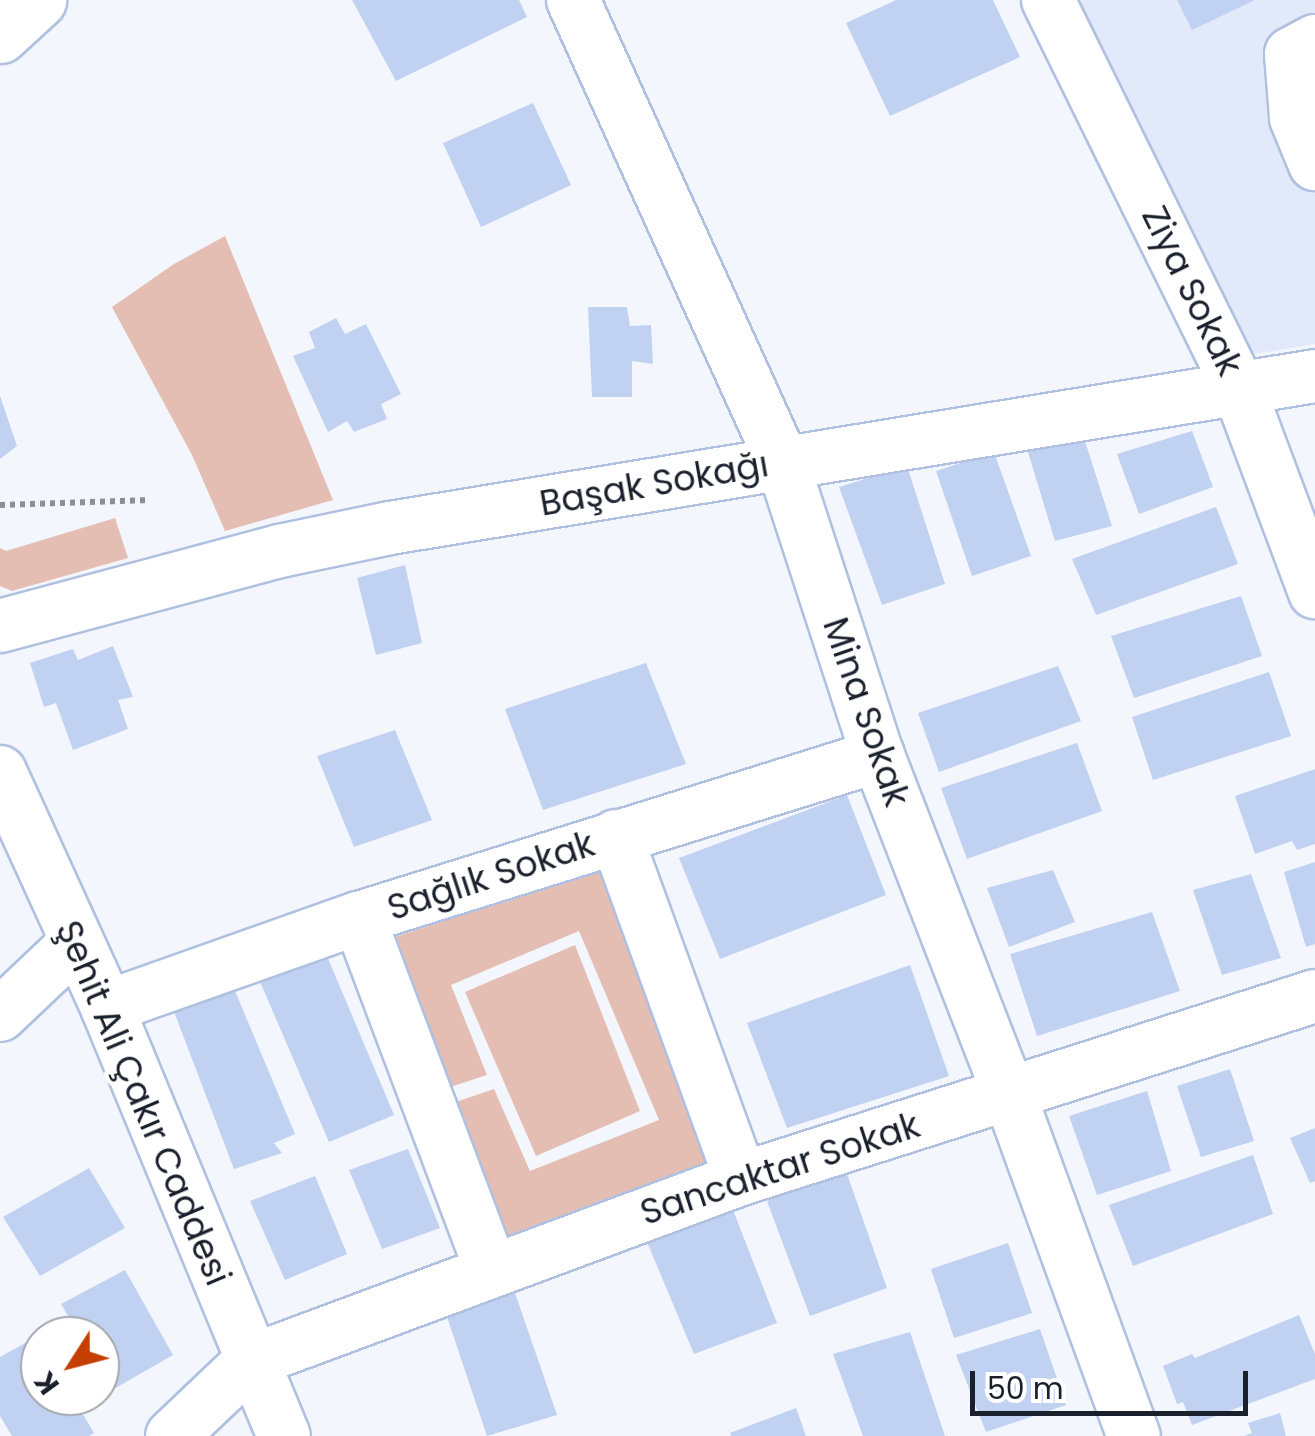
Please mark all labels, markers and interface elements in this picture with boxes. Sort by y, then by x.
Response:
street label: Ziya Sokak [1133,200,1251,382]
street label: Başak Sokağı [536,443,772,525]
street label: Mina Sokak [814,612,918,812]
street label: Sağlık Sokak [382,823,600,929]
street label: Şehit Ali Çakır Caddesi [47,914,239,1292]
street label: Sancaktar Sokak [635,1104,925,1234]
north arrow [20,1316,120,1416]
scale bar [975,1351,1252,1413]
text: K [25,1363,68,1402]
text: 50 m [987,1367,1064,1410]

